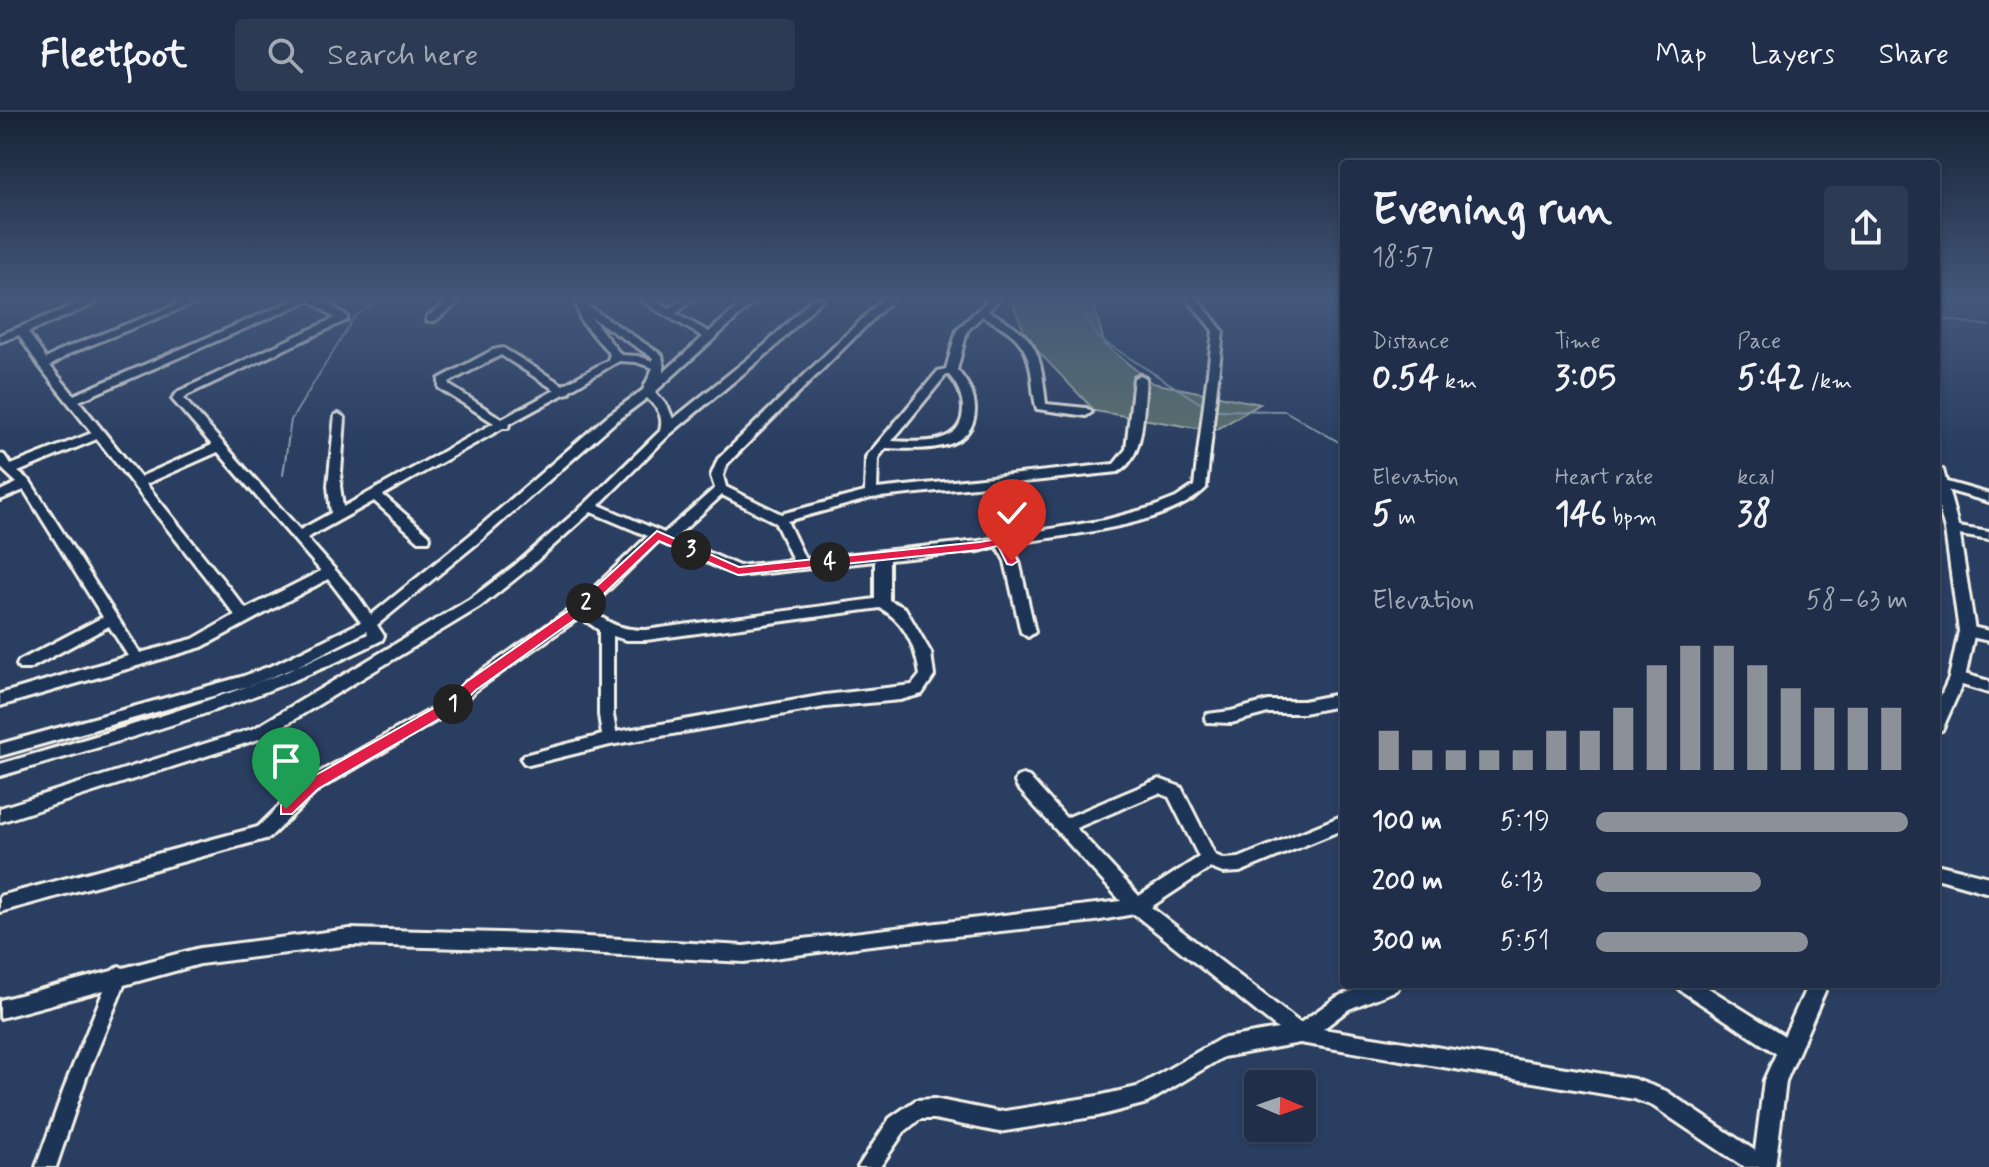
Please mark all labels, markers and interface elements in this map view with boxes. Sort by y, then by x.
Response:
search box [235,19,795,91]
text: Fleetfoot [40,31,187,80]
icon: search [263,33,307,77]
text: Search here [327,36,478,75]
text: Map [1656,37,1707,74]
text: Layers [1751,37,1835,74]
text: Share [1879,37,1949,74]
text: Evening run [1372,182,1612,240]
button: share [1824,186,1908,270]
text: 18:57 [1372,241,1434,275]
text: Distance [1372,328,1449,356]
text: Time [1555,328,1601,356]
text: Pace [1737,328,1781,356]
text: 0.54 [1372,356,1439,401]
text: 3:05 [1555,356,1616,401]
text: 5:42 [1737,356,1805,401]
text: km [1439,368,1477,396]
text: /km [1805,368,1852,396]
text: Elevation [1372,464,1459,492]
text: Heart rate [1555,464,1653,492]
text: kcal [1737,464,1774,492]
pin [978,479,1046,561]
icon: check [990,491,1034,535]
text: 5 [1372,492,1392,537]
text: 146 [1555,492,1607,537]
text: 38 [1737,492,1771,537]
text: m [1392,504,1416,532]
text: bpm [1607,504,1657,532]
pin: 3 [671,530,711,570]
text: 3 [686,536,696,564]
pin: 4 [810,542,850,582]
text: 4 [824,548,836,576]
pin: 2 [566,583,606,623]
text: Elevation [1372,584,1474,618]
text: 58–63 m [1806,584,1908,618]
text: 2 [581,589,591,617]
pin: 1 [433,684,473,724]
text: 1 [448,690,458,718]
pin [252,727,320,809]
icon: arrive [264,739,308,783]
text: 100 m [1372,805,1442,839]
text: 5:19 [1500,805,1550,839]
text: 200 m [1372,865,1443,899]
text: 6:13 [1500,865,1543,899]
text: 300 m [1372,925,1442,959]
text: 5:51 [1500,925,1549,959]
north arrow [1244,1070,1316,1142]
map controls [1244,1070,1316,1142]

